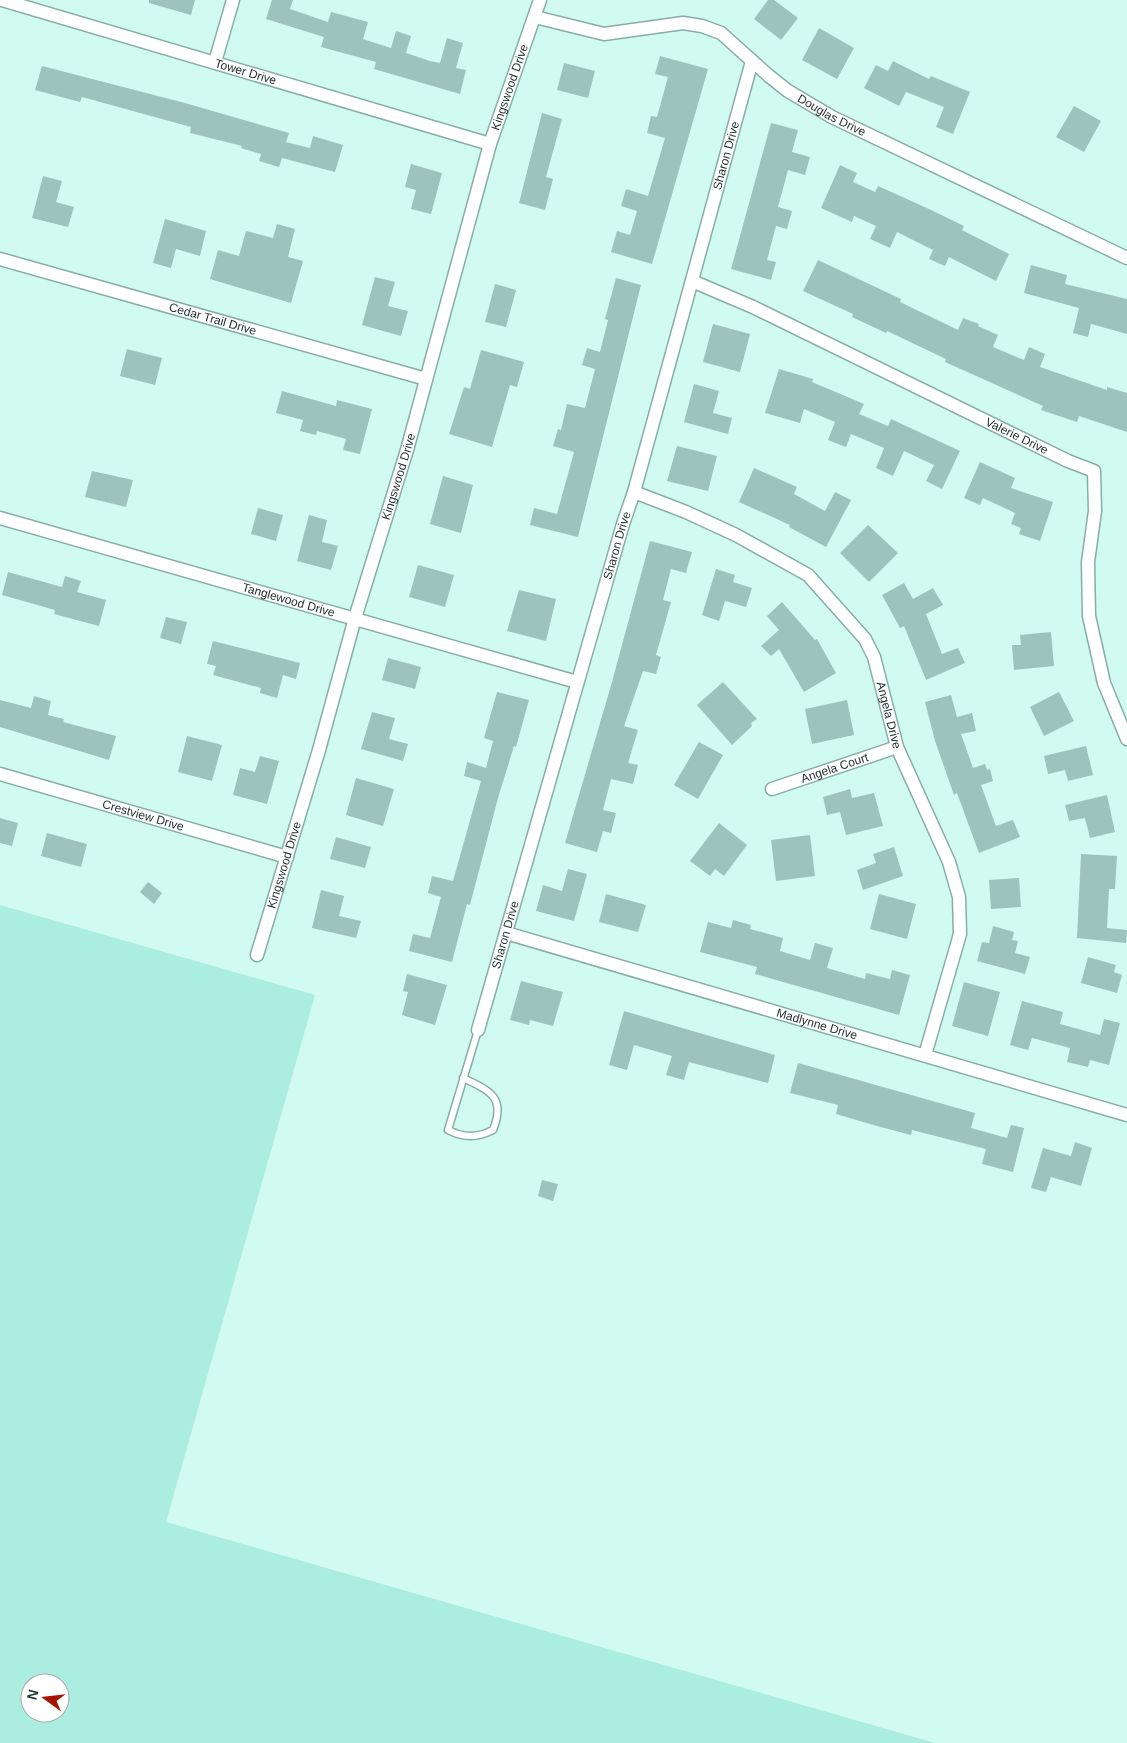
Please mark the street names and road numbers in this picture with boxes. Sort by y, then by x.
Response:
street label: Kingswood Drive [488,42,531,132]
street label: Tower Drive [213,56,278,88]
street label: Douglas Drive [795,91,868,139]
street label: Sharon Drive [710,120,742,191]
street label: Cedar Trail Drive [167,300,258,338]
street label: Valerie Drive [983,415,1051,457]
street label: Kingswood Drive [379,431,418,522]
street label: Sharon Drive [600,509,634,581]
street label: Tanglewood Drive [241,580,337,620]
street label: Angela Drive [874,680,904,751]
street label: Angela Court [799,750,871,786]
street label: Crestview Drive [101,797,186,834]
street label: Kingswood Drive [264,820,304,910]
street label: Sharon Drive [489,899,522,970]
street label: Madlynne Drive [775,1006,859,1043]

